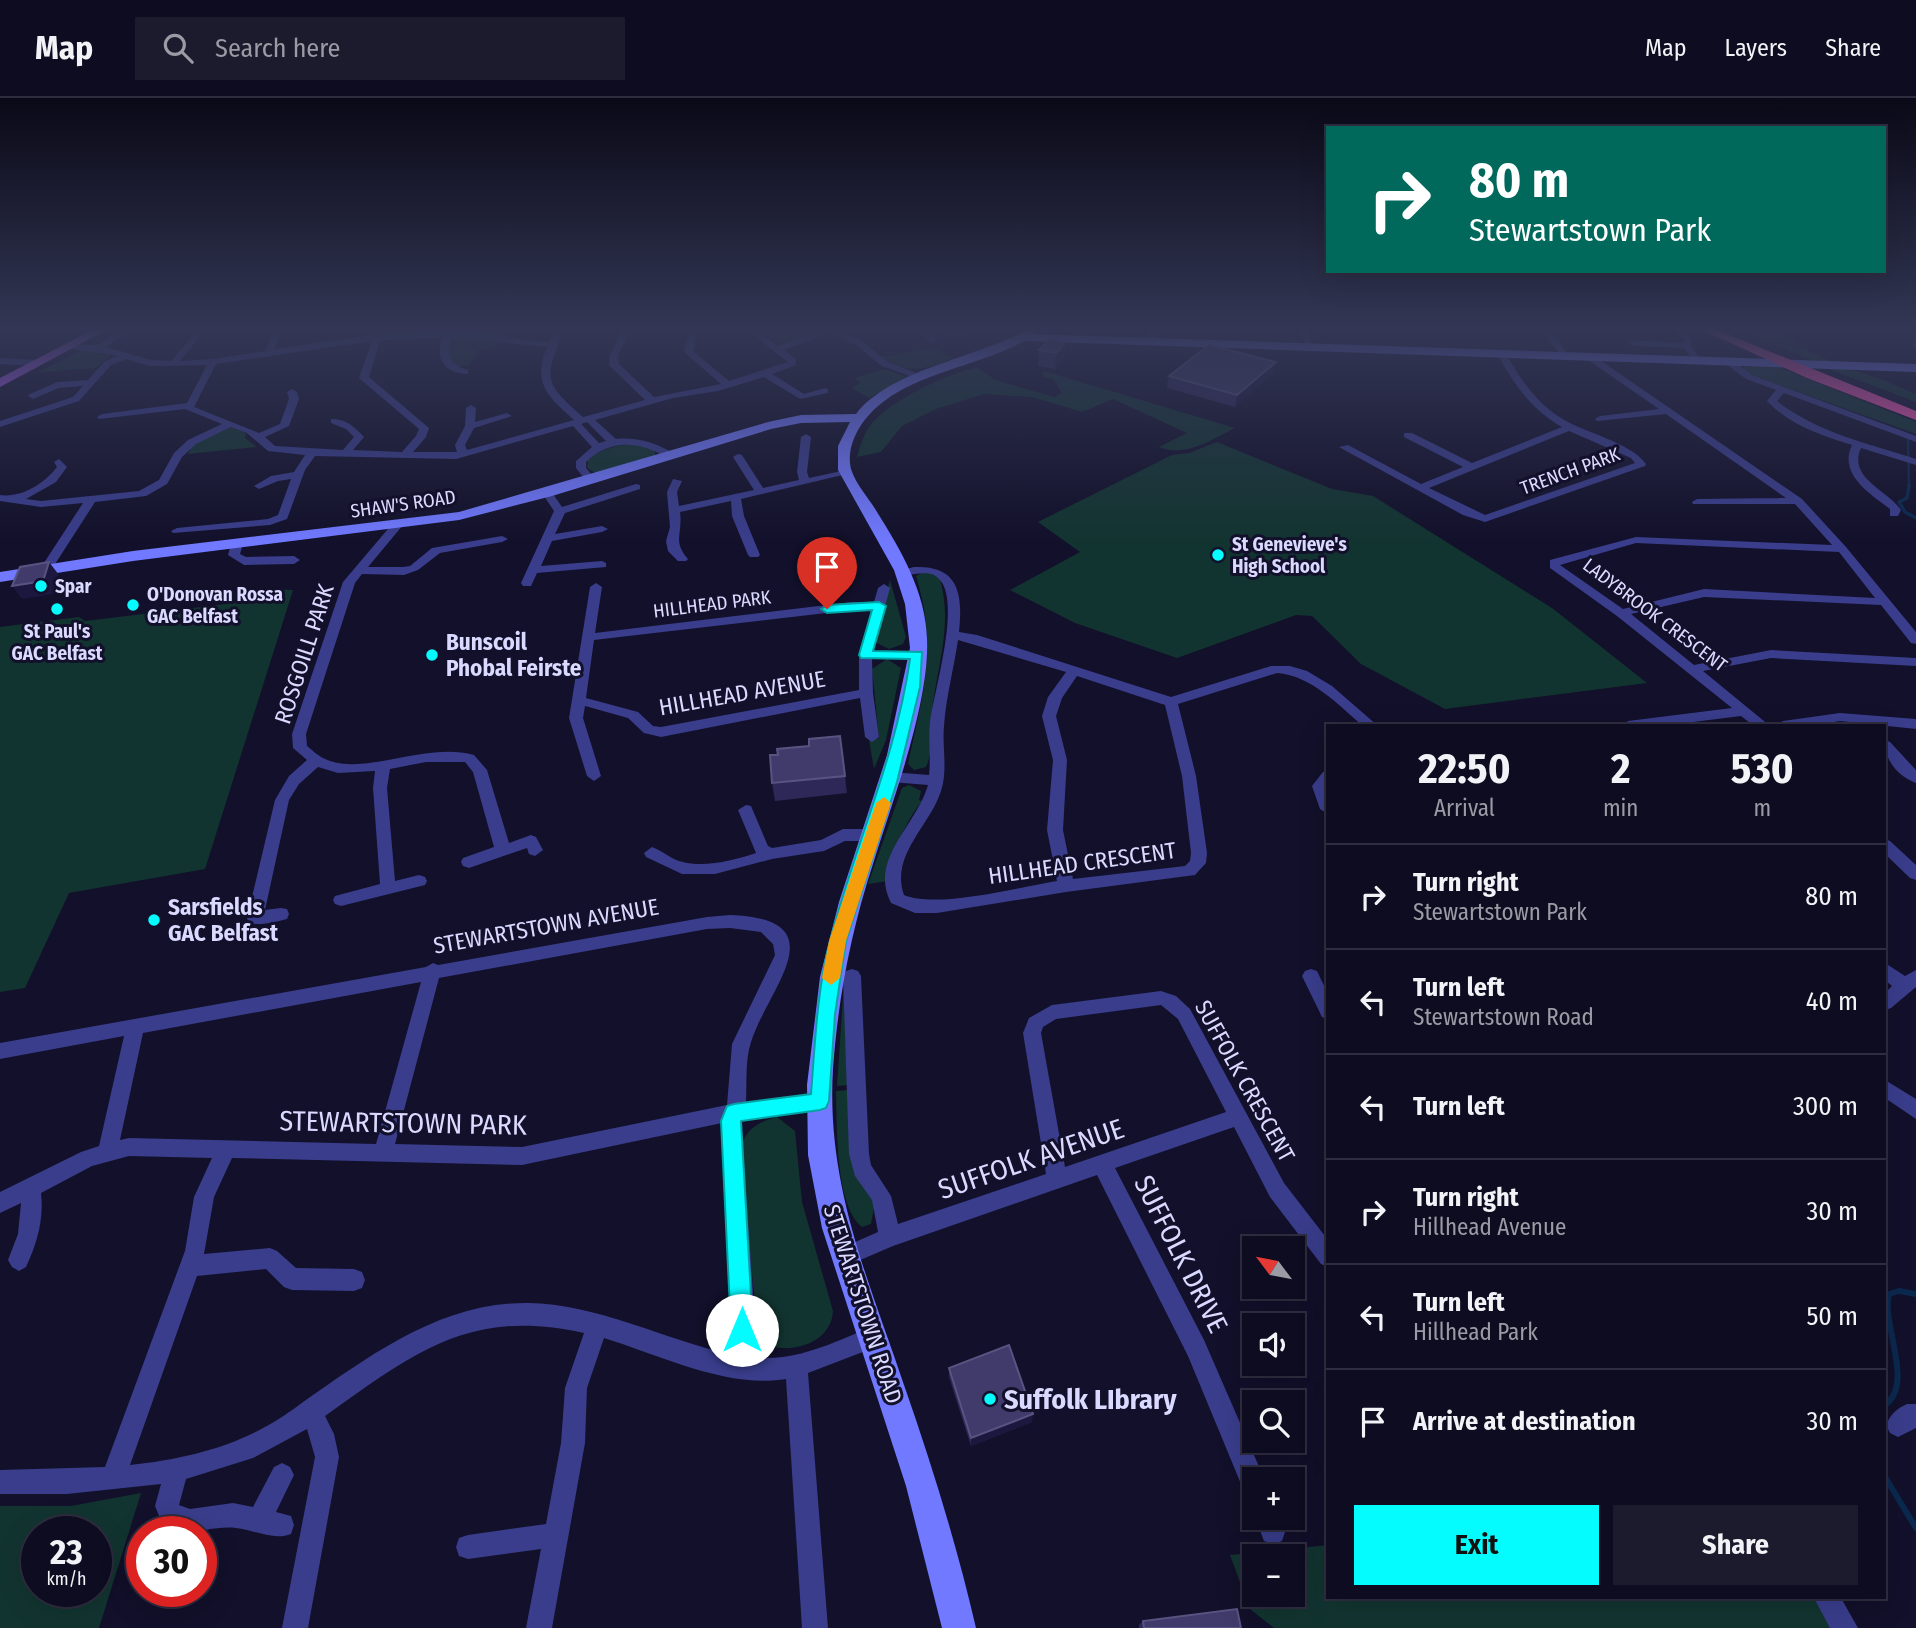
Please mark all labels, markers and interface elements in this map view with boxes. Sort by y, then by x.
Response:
search box [135,17,625,80]
text: Map [35,28,93,68]
icon: search [159,29,197,67]
text: Search here [215,33,340,64]
text: Map [1645,34,1687,62]
text: Layers [1725,34,1787,62]
text: Share [1825,34,1881,62]
text: 80 m [1469,151,1569,210]
icon: right [1354,154,1445,245]
text: Stewartstown Park [1469,211,1711,249]
street label: TRENCH PARK [1517,442,1624,500]
street label: SHAW'S ROAD [349,485,457,523]
place label: St Genevieve's High School [1232,533,1347,578]
pin [797,537,857,609]
marker: St Genevieve's High School [1210,547,1226,563]
icon: arrive [808,548,846,586]
street label: LADYBROOK CRESCENT [1578,553,1732,677]
place label: Spar [55,575,92,598]
marker: Spar [33,578,49,594]
street label: ROSGOILL PARK [268,580,340,727]
place label: O'Donovan Rossa GAC Belfast [147,583,283,628]
street label: HILLHEAD PARK [652,585,773,623]
marker: O'Donovan Rossa GAC Belfast [125,597,141,613]
marker: St Paul's GAC Belfast [49,601,65,617]
place label: St Paul's GAC Belfast [12,620,103,665]
place label: Bunscoil Phobal Feirste [446,628,582,682]
marker: Bunscoil Phobal Feirste [424,647,440,663]
street label: HILLHEAD AVENUE [657,665,827,721]
text: 22:50 [1418,744,1511,794]
text: 2 [1611,744,1630,794]
text: 530 [1731,744,1794,794]
text: Arrival [1434,794,1495,822]
text: min [1603,794,1638,822]
text: m [1753,794,1771,822]
street label: HILLHEAD CRESCENT [986,836,1178,890]
text: Turn right [1413,867,1519,898]
icon: right [1354,878,1392,916]
text: 80 m [1805,881,1858,912]
street label: STEWARTSTOWN AVENUE [431,892,661,960]
place label: Sarsfields GAC Belfast [168,893,279,947]
text: Stewartstown Park [1413,898,1587,926]
marker: Sarsfields GAC Belfast [146,912,162,928]
text: Turn left [1413,972,1505,1003]
icon: left [1354,983,1392,1021]
text: 40 m [1806,986,1858,1017]
street label: SUFFOLK CRESCENT [1189,995,1301,1167]
text: Stewartstown Road [1413,1003,1594,1031]
icon: left [1354,1088,1392,1126]
text: Turn left [1413,1091,1505,1122]
text: 300 m [1793,1091,1858,1122]
street label: STEWARTSTOWN PARK [279,1104,527,1142]
street label: SUFFOLK AVENUE [934,1112,1128,1206]
street label: SUFFOLK DRIVE [1127,1170,1235,1338]
text: Turn right [1413,1182,1519,1213]
icon: right [1354,1193,1392,1231]
text: 30 m [1807,1196,1858,1227]
street label: STEWARTSTOWN ROAD [818,1201,908,1407]
text: Hillhead Avenue [1413,1213,1566,1241]
north arrow [1242,1236,1306,1298]
map controls [1242,1236,1305,1607]
text: Turn left [1413,1287,1505,1318]
position arrow [705,1293,779,1367]
icon: left [1354,1298,1392,1336]
text: 50 m [1806,1301,1858,1332]
button: sound [1242,1313,1305,1376]
text: Hillhead Park [1413,1318,1538,1346]
place label: Suffolk LIbrary [1004,1383,1177,1416]
button: search [1242,1390,1305,1453]
marker: Suffolk LIbrary [982,1391,998,1407]
icon: arrive [1354,1403,1392,1441]
text: Arrive at destination [1413,1406,1636,1437]
text: 30 m [1807,1406,1858,1437]
button: + [1242,1467,1305,1530]
button: Exit [1354,1505,1599,1585]
button: Share [1613,1505,1858,1585]
speed limit sign: 30 [126,1516,217,1607]
text: 23 [50,1531,83,1573]
button: − [1242,1544,1305,1607]
text: km/h [46,1568,87,1590]

